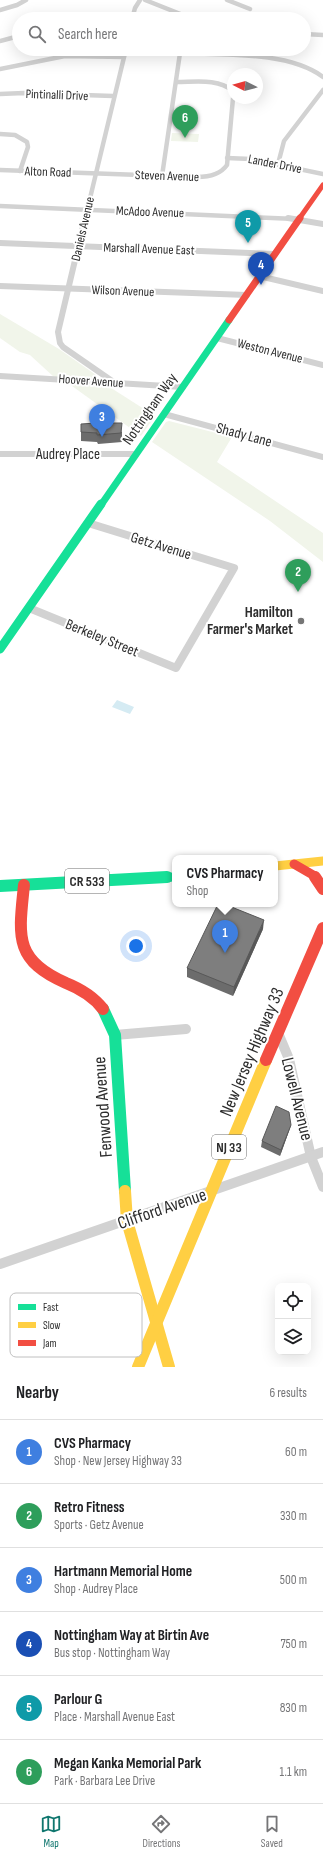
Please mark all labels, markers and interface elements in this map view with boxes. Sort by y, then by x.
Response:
search box [12,12,311,56]
icon: search [26,23,48,45]
text: Search here [58,25,118,44]
north arrow [227,68,263,104]
street label: Pintinalli Drive [25,86,89,104]
pin: 6 [172,105,198,138]
street label: Lander Drive [247,151,303,177]
street label: Alton Road [23,163,72,181]
street label: Steven Avenue [135,167,199,185]
street label: Daniels Avenue [68,195,98,263]
street label: McAdoo Avenue [116,203,184,221]
pin: 5 [235,210,261,243]
street label: Marshall Avenue East [103,239,195,259]
pin: 4 [248,252,274,285]
street label: Wilson Avenue [91,282,155,300]
street label: Weston Avenue [236,335,304,367]
street label: Nottingham Way [118,369,182,449]
street label: Hoover Avenue [58,371,124,391]
pin: 3 [89,404,115,437]
street label: Shady Lane [214,418,274,452]
street label: Audrey Place [35,445,100,464]
street label: Getz Avenue [128,528,194,564]
pin: 2 [285,559,311,592]
place label: Hamilton Farmer's Market [207,603,293,639]
street label: Berkeley Street [63,615,142,661]
marker: Hamilton Farmer's Market [296,616,306,626]
popup [172,855,278,907]
text: CVS Pharmacy [187,864,263,883]
road number: CR 533 [65,869,109,893]
text: Shop [187,883,208,899]
pin: 1 [212,920,238,953]
your location [126,936,146,956]
street label: New Jersey Highway 33 [215,985,289,1119]
street label: Lowell Avenue [277,1055,317,1143]
street label: Fenwood Avenue [89,1056,117,1158]
road number: NJ 33 [212,1135,246,1159]
street label: Clifford Avenue [115,1184,209,1234]
map controls [275,1283,311,1355]
button: locate [275,1283,311,1319]
legend [10,1293,142,1357]
text: Fast [43,1301,59,1314]
text: Slow [43,1319,60,1332]
button: layers [275,1319,311,1355]
text: Jam [42,1337,57,1350]
text: Nearby [16,1383,59,1403]
text: 6 results [269,1385,307,1401]
text: CVS Pharmacy [54,1434,131,1453]
text: 1 [26,1444,32,1460]
text: 60 m [285,1444,307,1460]
text: Shop · New Jersey Highway 33 [54,1453,182,1469]
text: Retro Fitness [54,1498,125,1517]
text: 2 [26,1508,32,1524]
text: 330 m [280,1508,307,1524]
text: Sports · Getz Avenue [54,1517,144,1533]
text: Hartmann Memorial Home [54,1562,192,1581]
text: 3 [26,1572,32,1588]
text: 500 m [280,1572,307,1588]
text: Shop · Audrey Place [54,1581,138,1597]
text: Nottingham Way at Birtin Ave [54,1626,209,1645]
text: 4 [26,1636,32,1652]
text: 750 m [280,1636,307,1652]
text: Bus stop · Nottingham Way [54,1645,170,1661]
text: Parlour G [54,1690,102,1709]
text: 5 [26,1700,32,1716]
text: 830 m [280,1700,307,1716]
text: Place · Marshall Avenue East [54,1709,175,1725]
text: Megan Kanka Memorial Park [54,1754,201,1773]
text: 6 [26,1764,32,1780]
text: 1.1 km [280,1764,307,1780]
text: Park · Barbara Lee Drive [54,1773,155,1789]
tab: Map [40,1813,62,1850]
tab: Directions [143,1813,180,1850]
tab: Saved [261,1813,283,1850]

